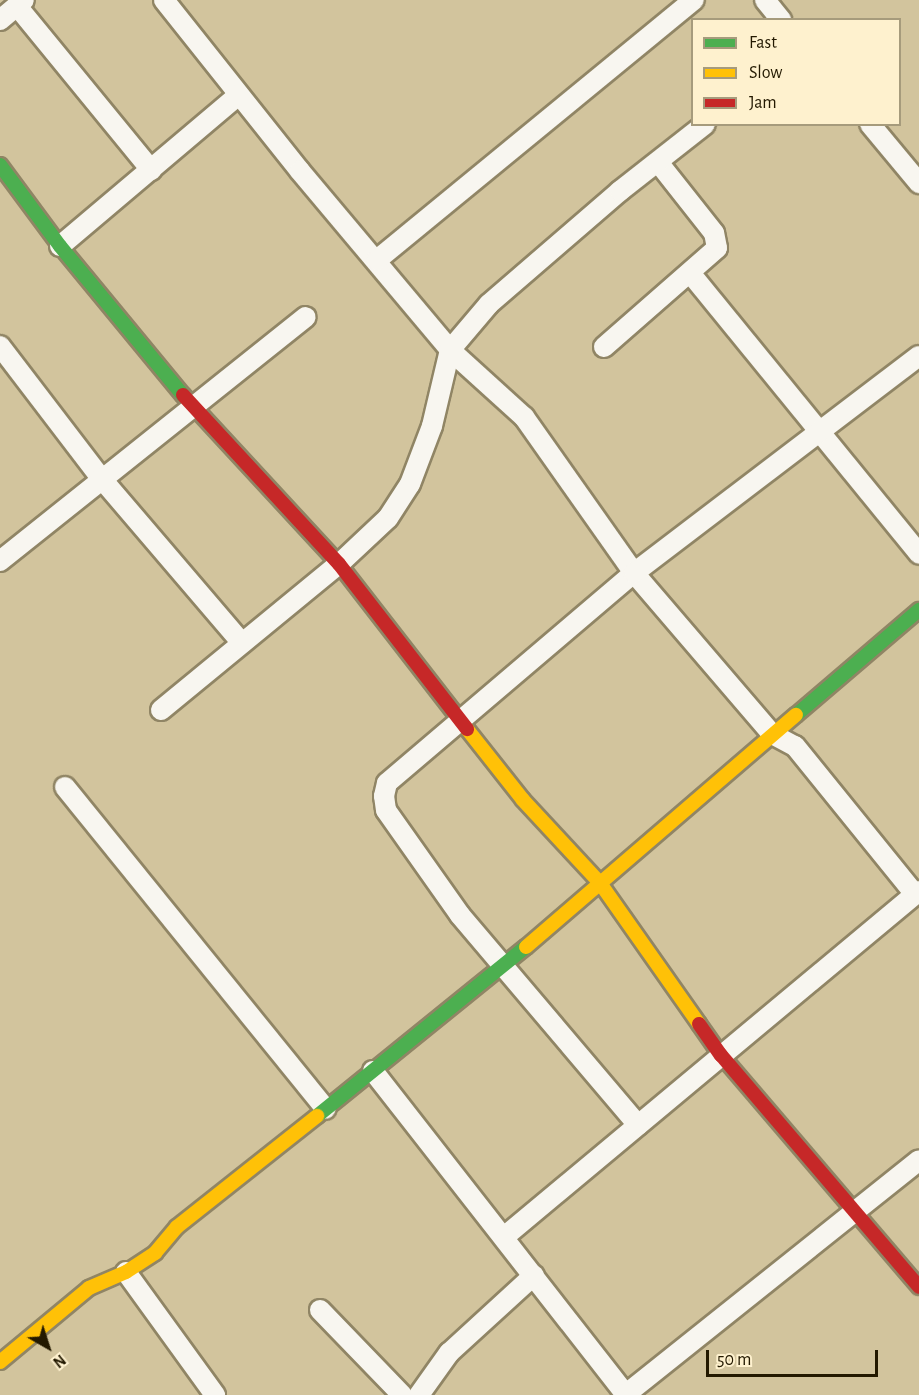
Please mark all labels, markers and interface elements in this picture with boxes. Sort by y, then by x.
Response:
legend [691,18,901,126]
text: Fast [749,34,777,52]
text: Slow [749,64,782,82]
text: Jam [749,94,777,112]
north arrow [18,1317,78,1377]
scale bar [709,1338,882,1376]
text: N [50,1351,69,1371]
text: 50 m [717,1351,751,1369]

